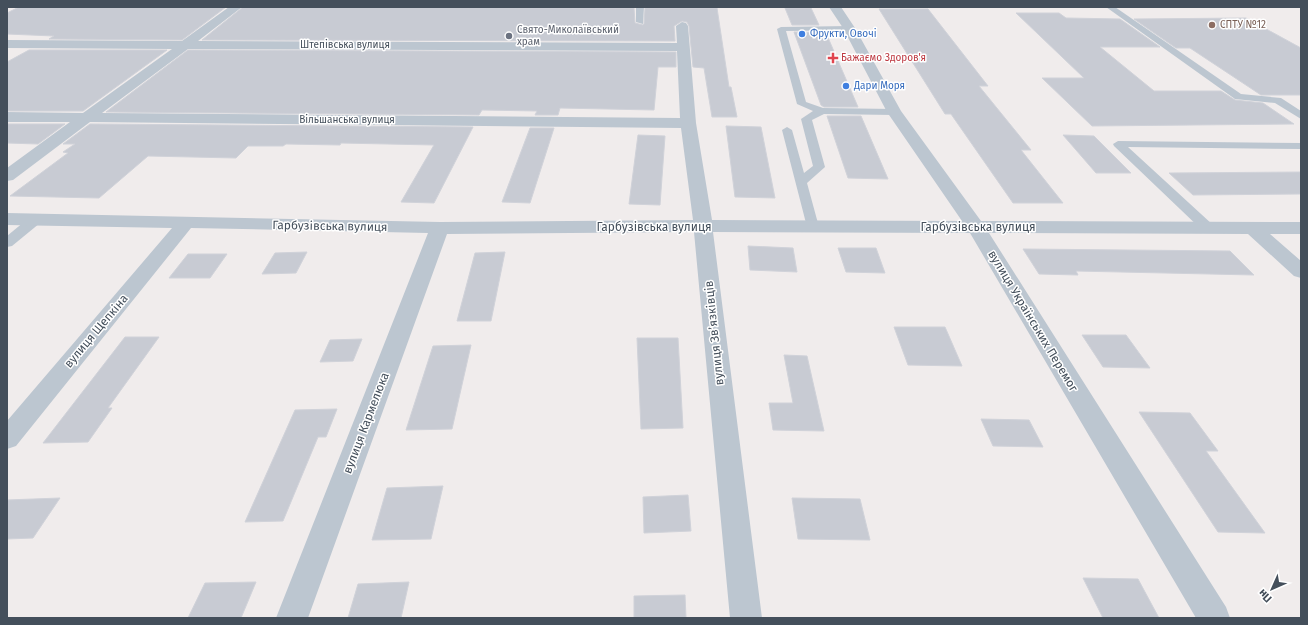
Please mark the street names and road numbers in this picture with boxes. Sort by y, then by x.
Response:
street label: Штепівська вулиця [300,38,390,51]
street label: Вільшанська вулиця [299,113,395,126]
street label: Гарбузівська вулиця [272,218,388,234]
street label: Гарбузівська вулиця [596,220,712,234]
street label: Гарбузівська вулиця [920,220,1036,234]
street label: вулиця Українських Перемог [985,248,1081,395]
street label: вулиця Звʼязківців [702,280,726,386]
street label: вулиця Щепкіна [61,292,131,370]
street label: вулиця Кармелюка [340,370,392,476]

